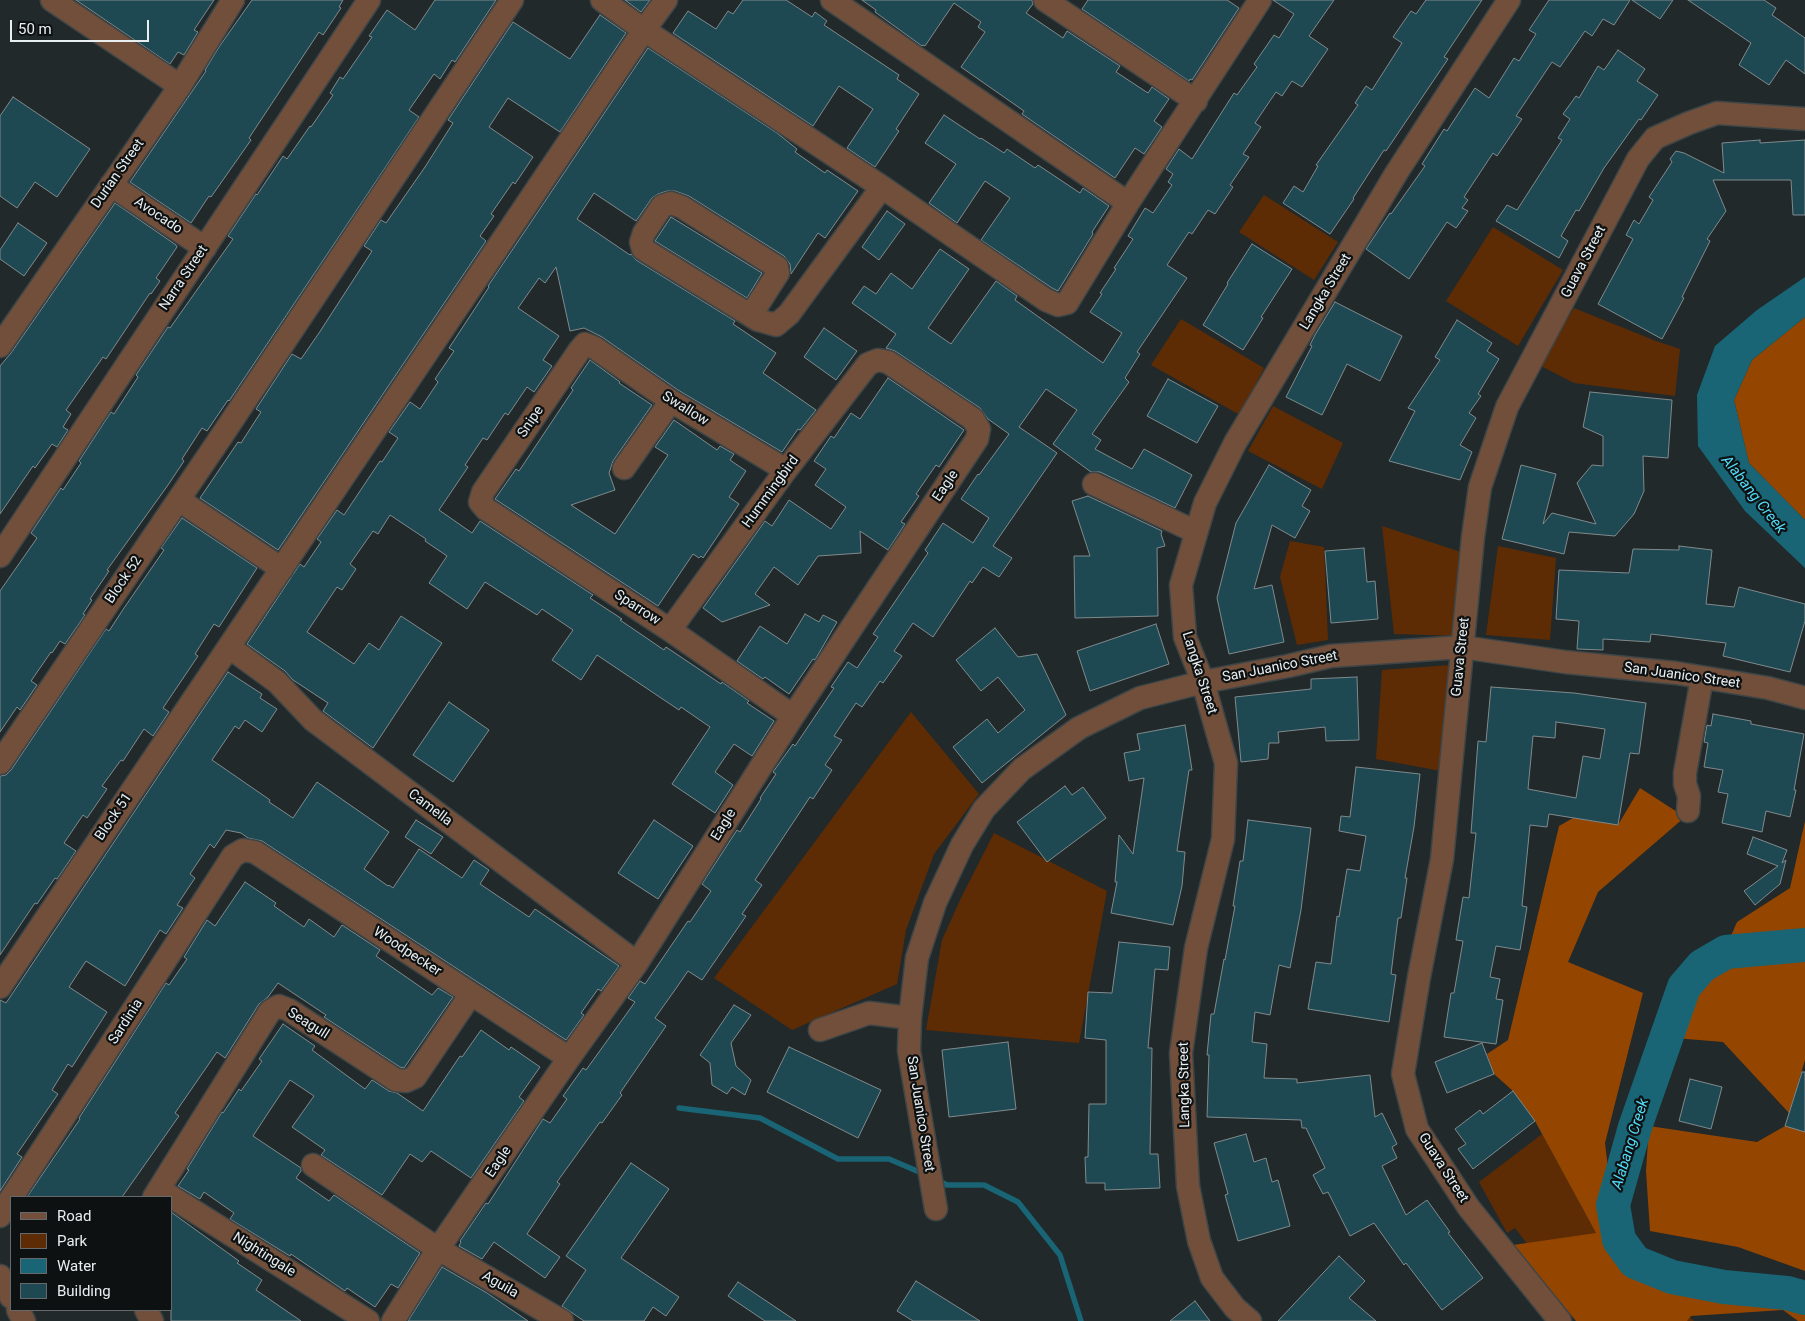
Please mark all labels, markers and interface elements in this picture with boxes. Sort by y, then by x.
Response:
scale bar [12,10,151,42]
text: 50 m [18,20,52,38]
street label: Durian Street [88,136,148,212]
street label: Avocado [131,194,185,238]
street label: Guava Street [1558,223,1610,301]
street label: Narra Street [156,242,212,314]
street label: Langka Street [1297,251,1355,333]
street label: Swallow [659,388,711,430]
street label: Snipe [514,403,548,441]
water label: Alabang Creek [1717,452,1789,538]
street label: Hummingbird [739,453,803,531]
street label: Eagle [929,467,963,505]
street label: Block 52 [102,553,146,607]
street label: Sparrow [611,587,663,629]
street label: Guava Street [1448,617,1474,697]
street label: Langka Street [1178,630,1220,716]
street label: San Juanico Street [1221,648,1339,686]
street label: San Juanico Street [1623,660,1741,692]
street label: Camella [405,786,455,830]
street label: Block 51 [92,790,136,844]
street label: Eagle [708,806,740,844]
street label: Woodpecker [370,924,444,980]
street label: Sardinia [105,996,147,1048]
street label: Seagull [284,1005,332,1043]
street label: Langka Street [1176,1042,1194,1128]
street label: San Juanico Street [903,1055,937,1173]
water label: Alabang Creek [1609,1096,1653,1192]
street label: Guava Street [1414,1130,1472,1206]
street label: Eagle [482,1143,516,1181]
legend [10,1196,172,1311]
text: Road [57,1207,91,1225]
street label: Nightingale [229,1229,299,1281]
text: Park [57,1232,87,1250]
text: Water [57,1257,96,1275]
street label: Aguila [479,1268,521,1302]
text: Building [57,1282,111,1300]

